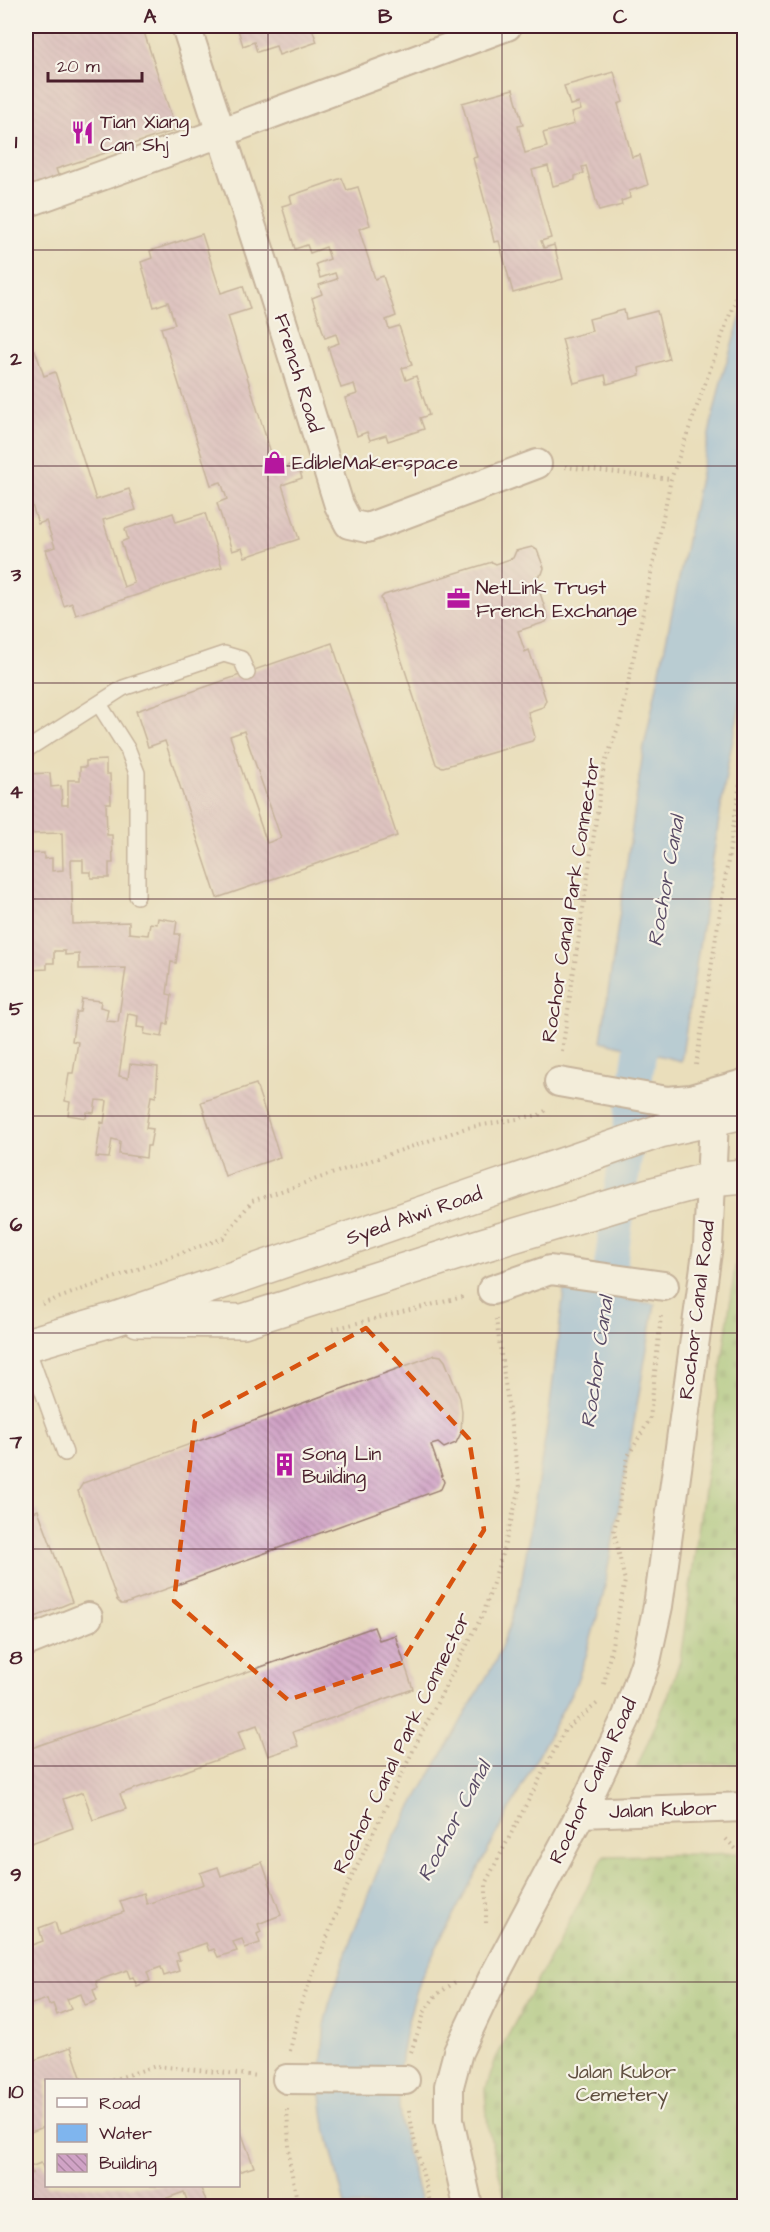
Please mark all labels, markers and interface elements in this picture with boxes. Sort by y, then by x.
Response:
text: A [144,3,157,31]
text: B [378,3,393,31]
text: C [613,3,628,31]
scale bar [48,45,142,83]
text: 20 m [57,54,100,79]
place label: Tian Xiang Can Shj [100,108,189,159]
restaurant icon: Tian Xiang Can Shj [69,120,95,146]
text: 1 [15,128,18,156]
street label: French Road [267,310,329,436]
text: 2 [9,345,22,373]
place label: EdibleMakerspace [292,449,458,477]
shop icon: EdibleMakerspace [261,450,287,476]
text: 3 [10,561,22,589]
place label: NetLink Trust French Exchange [476,574,638,626]
office icon: NetLink Trust French Exchange [445,586,471,612]
street label: Rochor Canal Park Connector [535,756,607,1044]
text: 4 [9,778,23,806]
water label: Rochor Canal [640,811,692,949]
text: 5 [9,995,24,1023]
street label: Syed Alwi Road [342,1180,486,1253]
text: 6 [10,1211,23,1239]
street label: Rochor Canal Road [672,1219,722,1401]
water label: Rochor Canal [573,1292,621,1430]
text: 7 [9,1428,23,1456]
place label: Song Lin Building [302,1440,381,1492]
building icon: Song Lin Building [271,1452,297,1478]
street label: Rochor Canal Park Connector [328,1609,476,1877]
text: 8 [10,1644,23,1672]
street label: Rochor Canal Road [542,1694,644,1868]
water label: Rochor Canal [412,1757,496,1885]
street label: Jalan Kubor [609,1794,717,1826]
text: 9 [10,1861,22,1889]
park label: Jalan Kubor Cemetery [568,2058,676,2110]
text: 10 [8,2078,24,2106]
legend [45,2079,240,2187]
text: Road [99,2091,140,2116]
text: Water [99,2121,152,2146]
text: Building [99,2151,157,2177]

